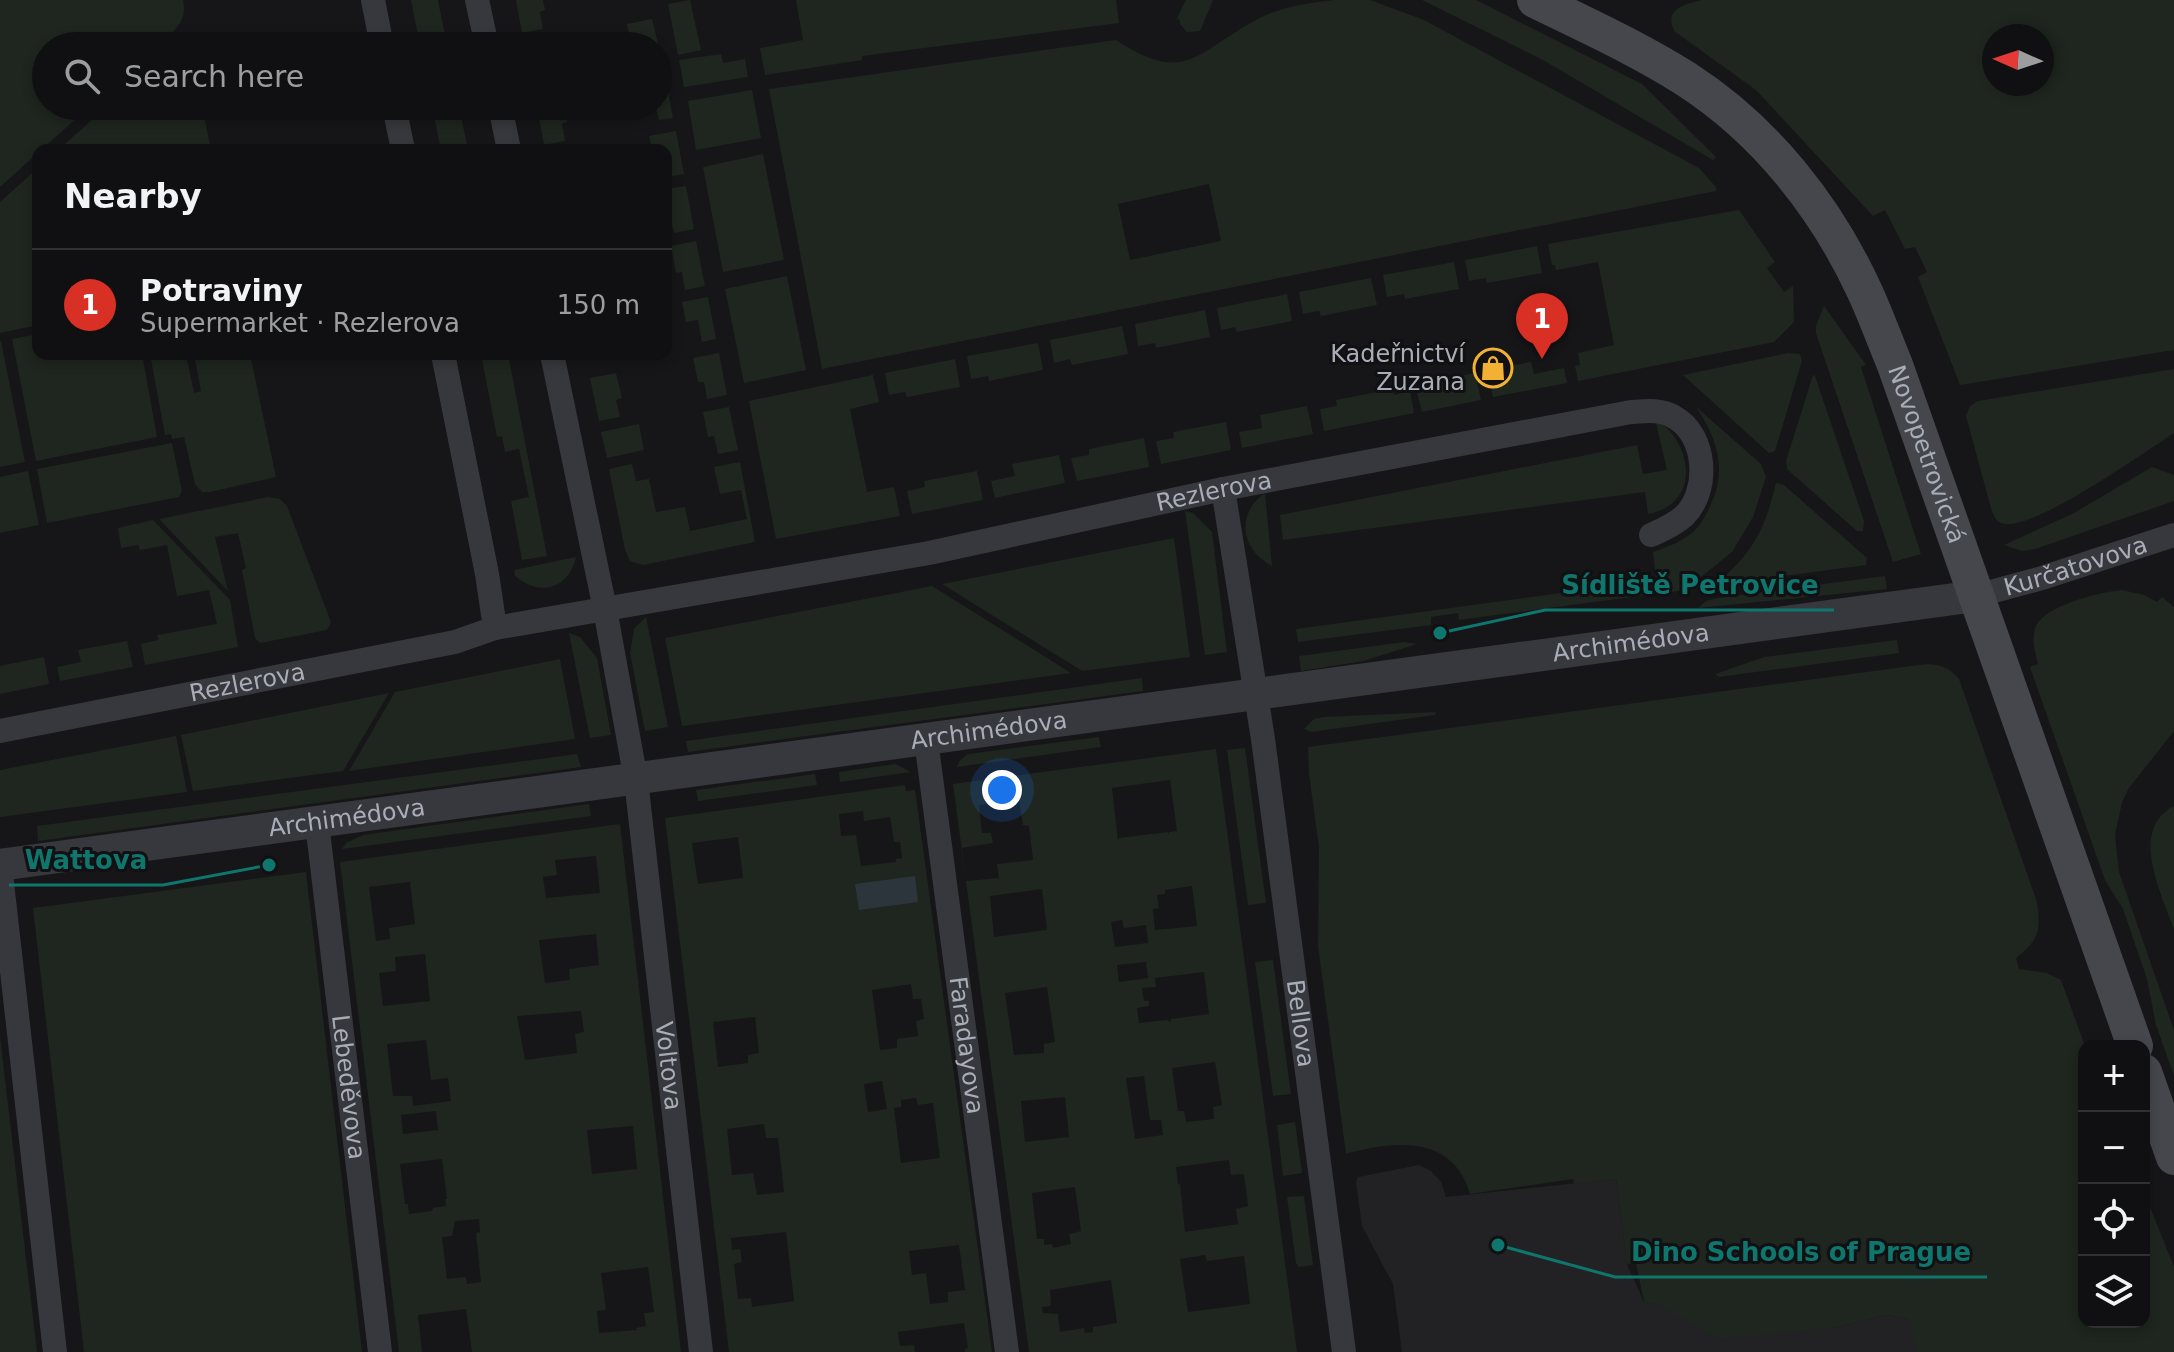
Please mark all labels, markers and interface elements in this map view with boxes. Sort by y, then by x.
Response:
north arrow [1982,24,2054,96]
search box [32,32,672,120]
icon: search [60,54,104,98]
text: Search here [124,59,304,94]
text: Nearby [64,176,202,216]
text: Potraviny [140,273,303,308]
text: 1 [81,290,99,320]
text: 150 m [557,290,640,320]
pin: 1 [1516,293,1568,359]
text: Supermarket · Rezlerova [140,308,460,338]
place label: Kadeřnictví Zuzana [1330,340,1466,396]
shop icon: Kadeřnictví Zuzana [1472,347,1514,389]
street label: Novopetrovická [1882,361,1971,547]
street label: Rezlerova [1154,466,1274,517]
street label: Kurčatovova [2001,531,2151,602]
callout: Sídliště Petrovice [1545,560,1834,610]
text: Sídliště Petrovice [1561,570,1819,600]
street label: Archimédova [1551,618,1711,667]
street label: Rezlerova [187,658,308,708]
street label: Archimédova [909,706,1069,755]
your location [982,770,1022,810]
street label: Archimédova [267,793,427,842]
callout: Wattova [9,835,163,885]
text: Wattova [25,845,147,875]
street label: Faradayova [943,975,989,1116]
street label: Bellova [1281,978,1320,1069]
street label: Lebeděvova [326,1013,371,1161]
street label: Voltova [650,1020,687,1112]
map controls [2078,1040,2150,1328]
button: + [2078,1040,2150,1112]
button: − [2078,1112,2150,1184]
button: locate [2078,1184,2150,1256]
callout: Dino Schools of Prague [1615,1227,1987,1277]
text: Dino Schools of Prague [1631,1237,1971,1267]
button: layers [2078,1256,2150,1328]

